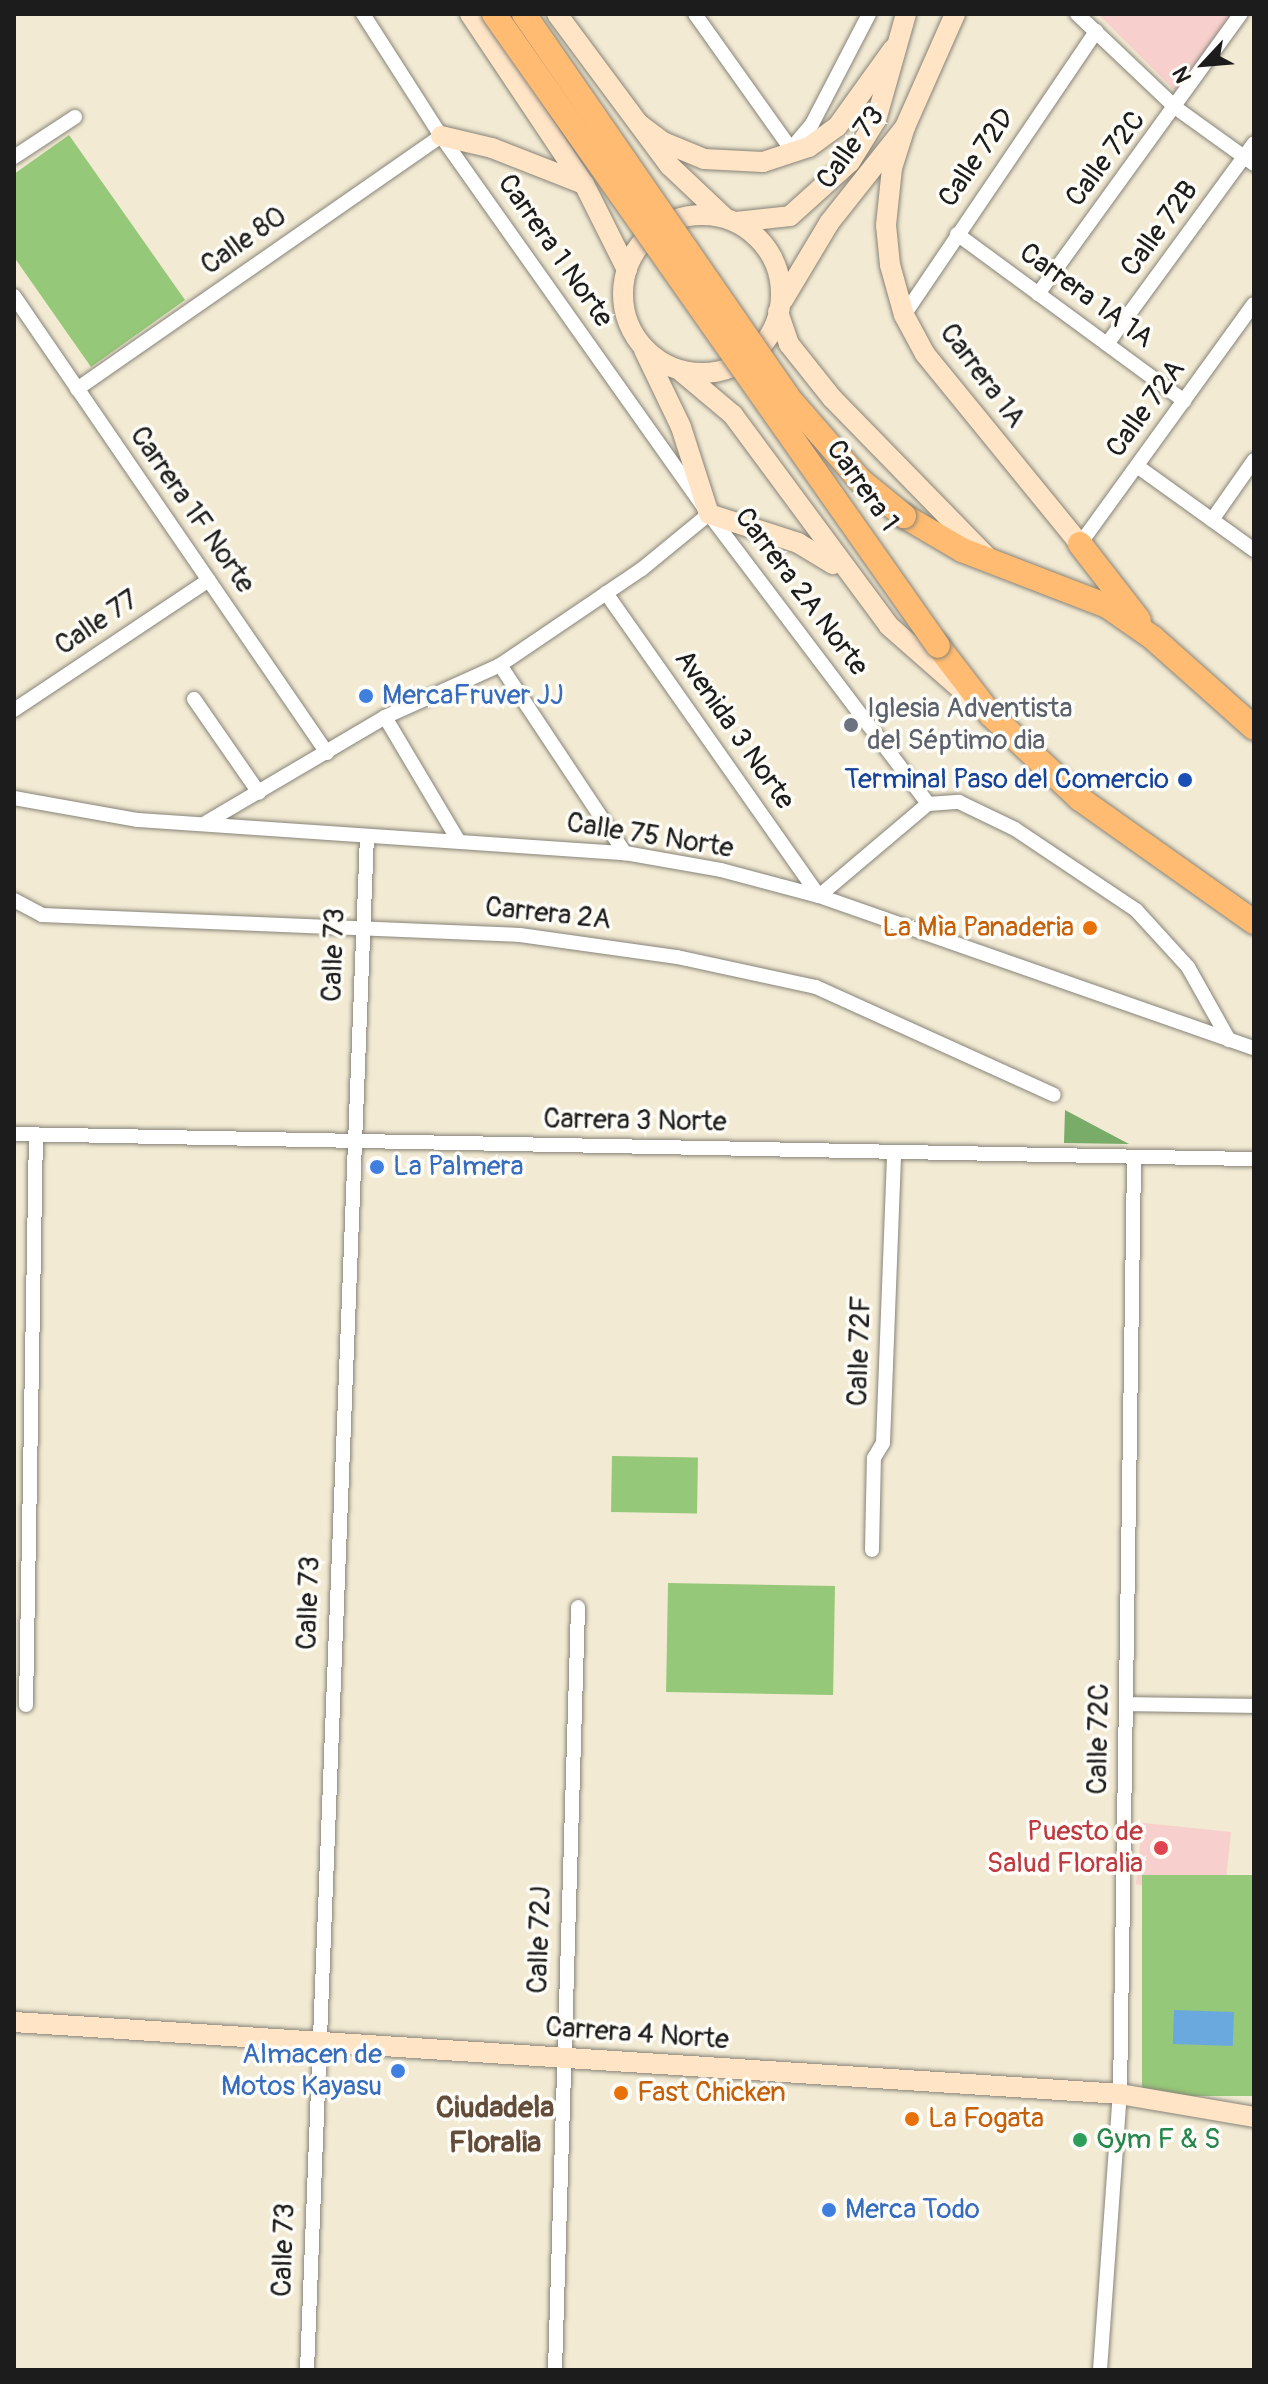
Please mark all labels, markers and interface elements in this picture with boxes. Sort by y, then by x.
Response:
north arrow [1164,24,1244,104]
text: N [1167,62,1198,87]
street label: Calle 73 [810,100,892,196]
street label: Calle 72D [932,102,1022,214]
street label: Calle 72C [1059,104,1153,214]
street label: Carrera 1 Norte [490,168,620,334]
street label: Calle 72B [1114,175,1206,283]
street label: Calle 80 [195,199,293,283]
street label: Carrera 1A 1A [1013,236,1159,356]
street label: Carrera 1A [932,317,1032,435]
street label: Calle 72A [1099,354,1193,464]
street label: Carrera 1F Norte [122,420,262,600]
street label: Carrera 1 [819,434,905,538]
street label: Carrera 2A Norte [727,501,875,683]
street label: Calle 77 [49,583,145,663]
street label: Avenida 3 Norte [667,644,801,816]
place label: MercaFruver JJ [382,679,563,713]
marker: MercaFruver JJ [357,687,375,705]
place label: Iglesia Adventista del Séptimo dia [867,692,1072,758]
marker: Iglesia Adventista del Séptimo dia [842,716,860,734]
place label: Terminal Paso del Comercio [844,763,1169,797]
marker: Terminal Paso del Comercio [1176,771,1194,789]
street label: Calle 75 Norte [564,806,736,866]
street label: Carrera 2A [483,891,613,937]
street label: Calle 73 [316,907,352,1003]
place label: La Mìa Panaderia [882,911,1074,945]
marker: La Mìa Panaderia [1081,919,1099,937]
street label: Carrera 3 Norte [543,1103,727,1139]
place label: La Palmera [393,1150,524,1184]
marker: La Palmera [368,1158,386,1176]
street label: Calle 72F [841,1295,879,1407]
street label: Calle 73 [291,1555,327,1651]
street label: Calle 72C [1081,1683,1117,1795]
place label: Puesto de Salud Floralia [987,1815,1143,1881]
marker: Puesto de Salud Floralia [1150,1837,1172,1859]
street label: Calle 72J [521,1886,559,1994]
street label: Carrera 4 Norte [544,2011,730,2057]
place label: Almacen de Motos Kayasu [221,2038,382,2104]
marker: Almacen de Motos Kayasu [389,2062,407,2080]
place label: Fast Chicken [637,2076,786,2110]
marker: Fast Chicken [612,2084,630,2102]
district label: Ciudadela Floralia [436,2090,554,2160]
place label: La Fogata [928,2102,1044,2136]
marker: La Fogata [903,2110,921,2128]
place label: Gym F & S [1096,2123,1220,2157]
marker: Gym F & S [1071,2131,1089,2149]
place label: Merca Todo [845,2193,980,2227]
marker: Merca Todo [820,2201,838,2219]
street label: Calle 73 [266,2202,302,2298]

